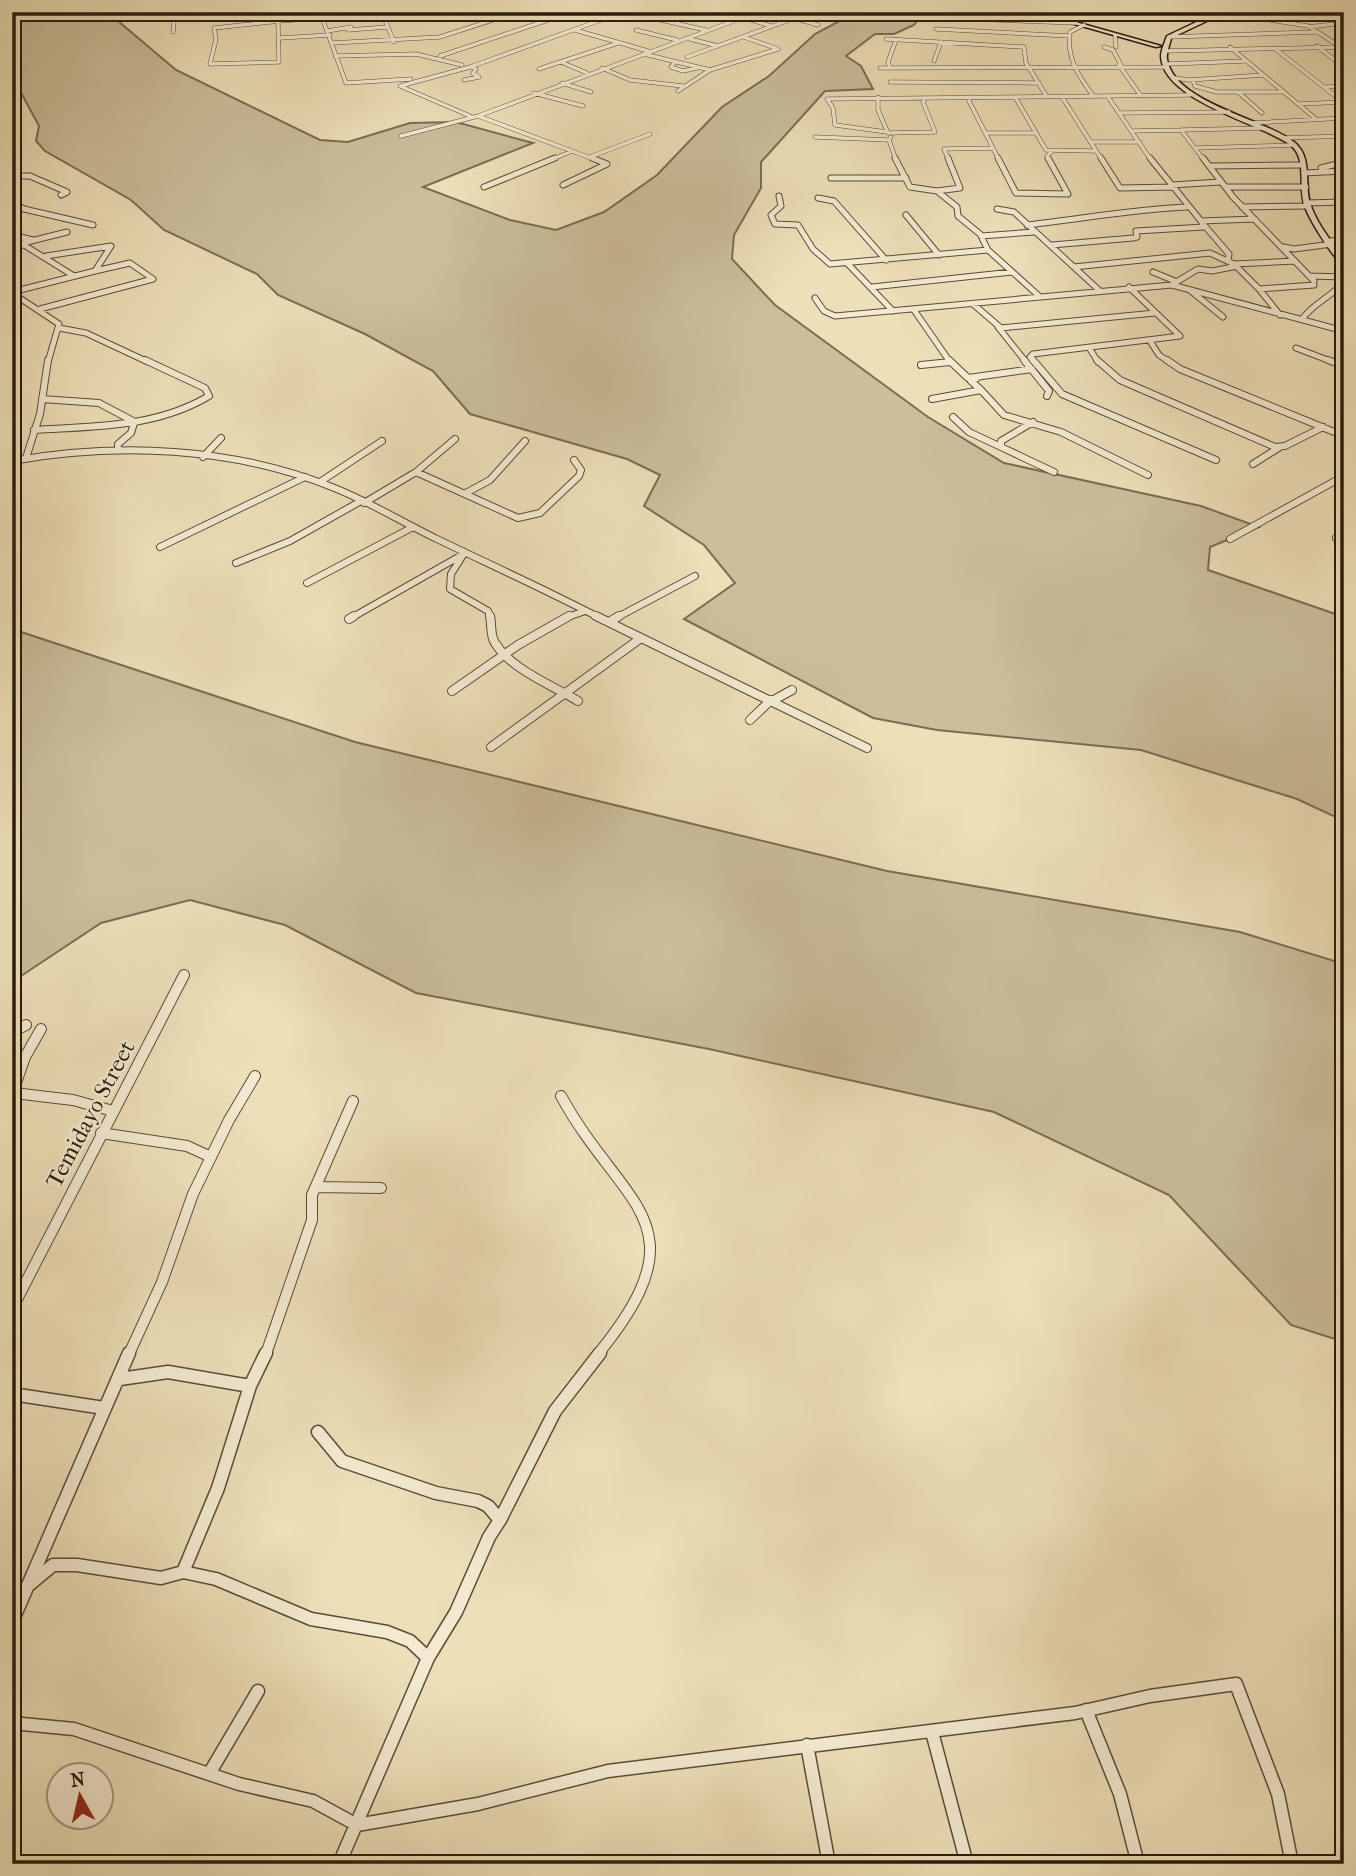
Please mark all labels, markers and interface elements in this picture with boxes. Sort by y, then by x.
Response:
street label: Temidayo Street [40,1036,141,1192]
north arrow [46,1760,116,1830]
text: N [69,1768,87,1792]

